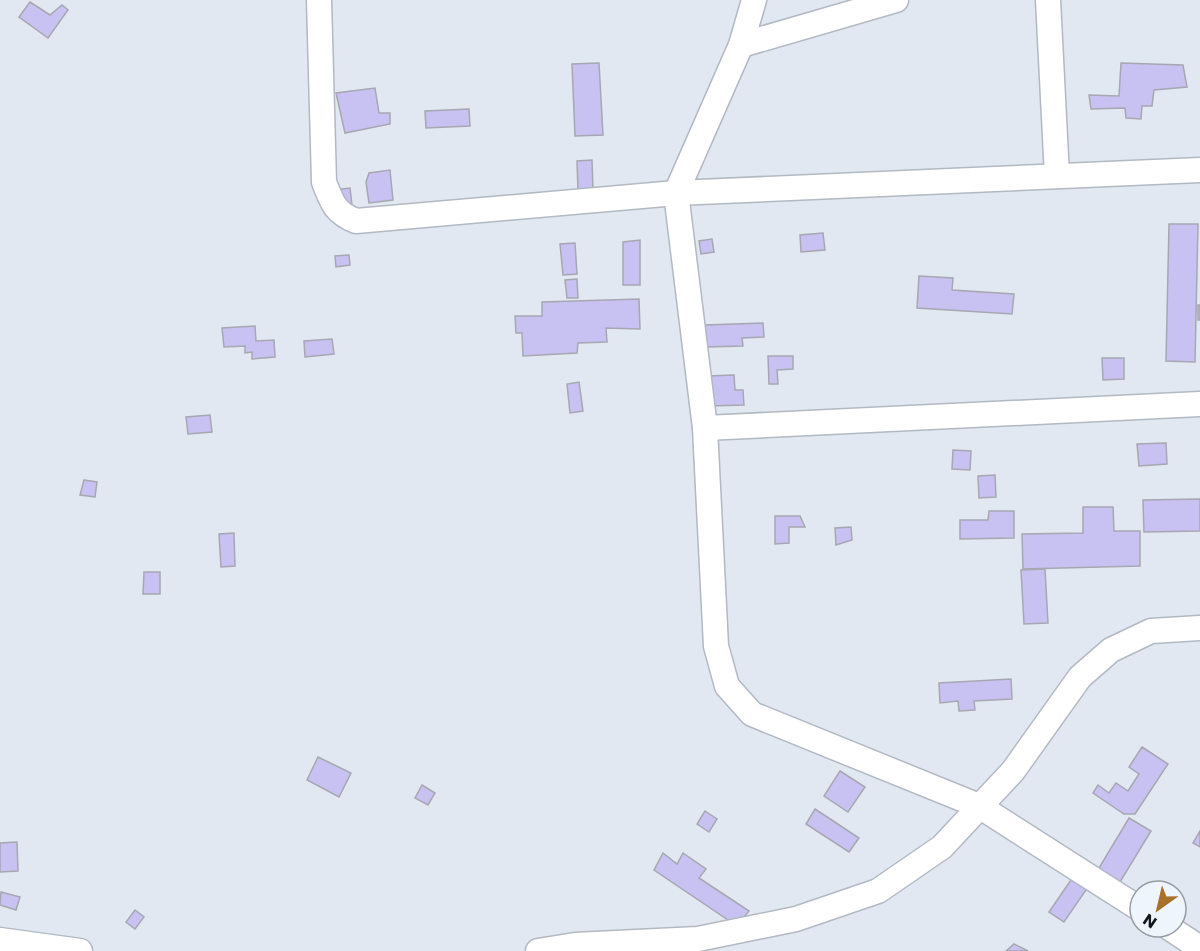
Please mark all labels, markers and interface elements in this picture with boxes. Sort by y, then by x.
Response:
north arrow [1128,879,1188,939]
text: N [1138,908,1161,934]

